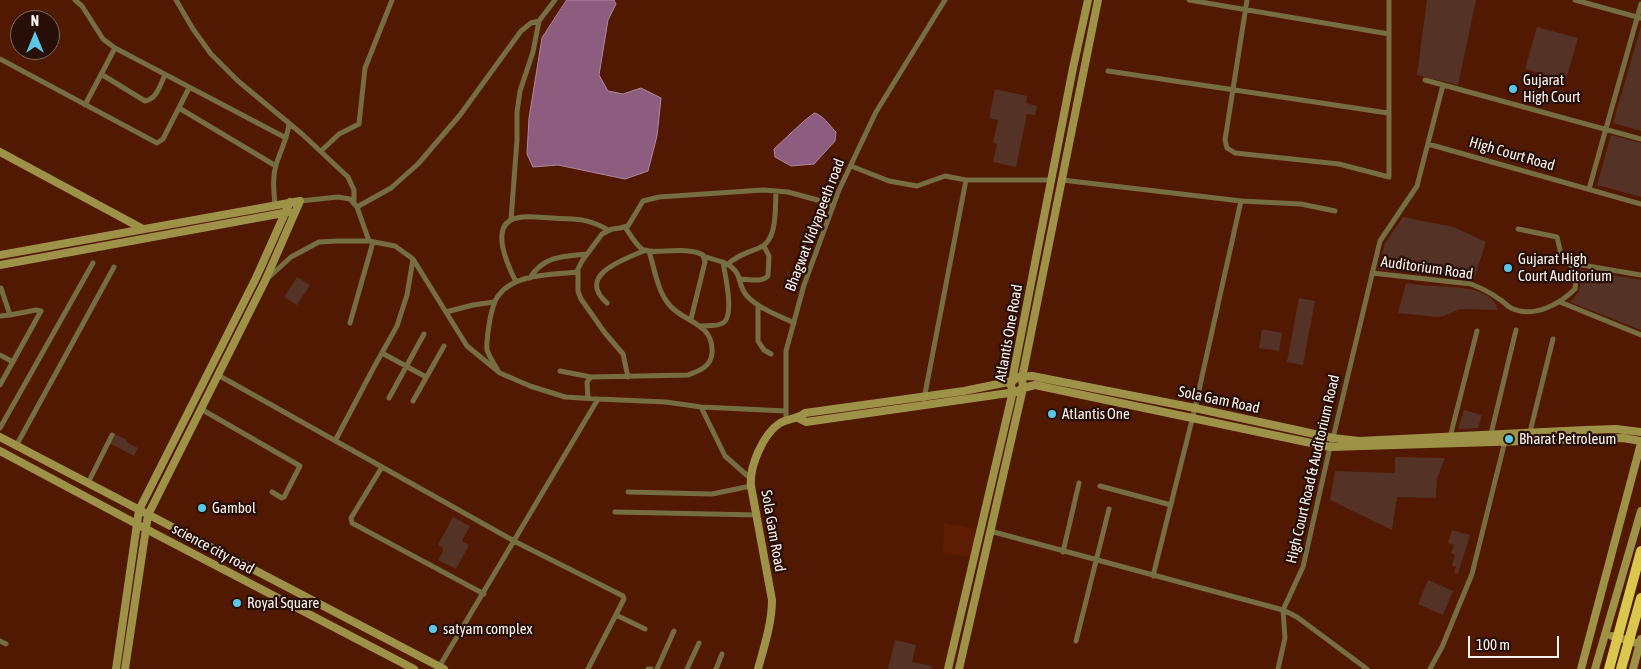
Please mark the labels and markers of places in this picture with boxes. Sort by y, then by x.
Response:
place label: Gujarat High Court [1523,71,1581,106]
marker: Gujarat High Court [1507,83,1519,95]
place label: Gujarat High Court Auditorium [1518,250,1612,285]
marker: Gujarat High Court Auditorium [1502,262,1514,274]
place label: Atlantis One [1062,405,1130,423]
marker: Atlantis One [1046,408,1058,420]
place label: Bharat Petroleum [1519,430,1616,448]
marker: Bharat Petroleum [1503,433,1515,445]
place label: Gambol [212,499,256,517]
marker: Gambol [196,502,208,514]
place label: Royal Square [247,594,319,612]
marker: Royal Square [231,597,243,609]
place label: satyam complex [443,620,533,638]
marker: satyam complex [427,623,439,635]

